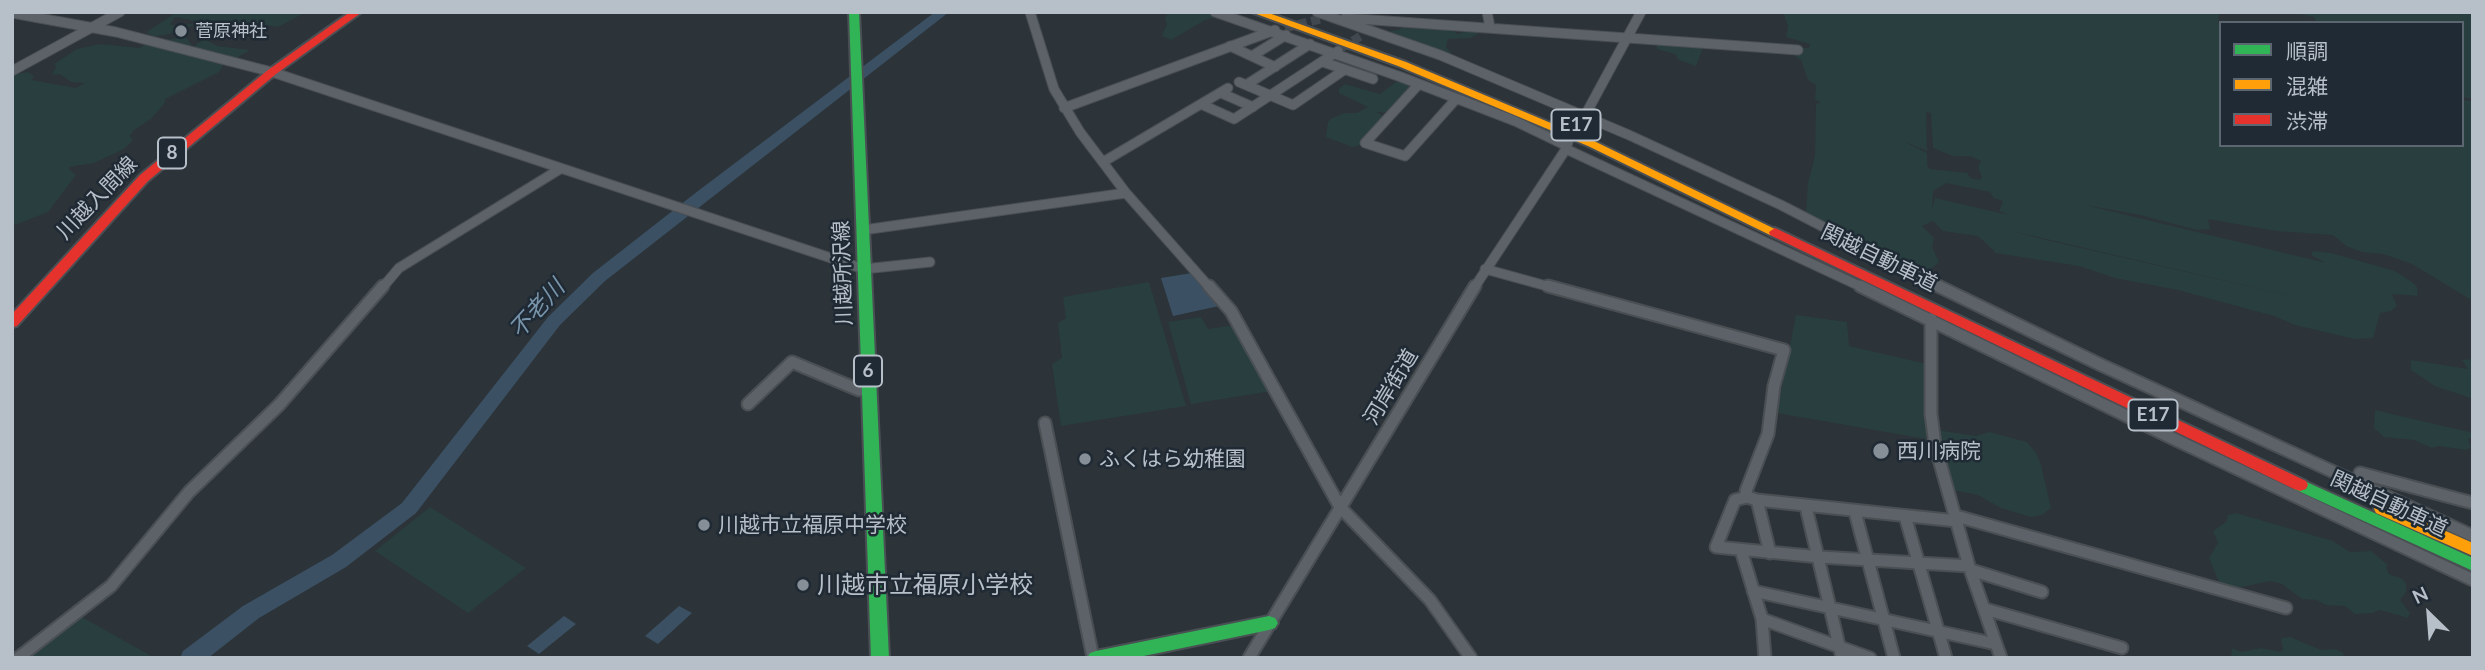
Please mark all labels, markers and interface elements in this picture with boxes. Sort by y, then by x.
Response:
place label: 菅原神社 [195,20,267,42]
legend [2219,21,2464,147]
marker: 菅原神社 [173,23,189,39]
text: 順調 [2286,38,2328,63]
text: 混雑 [2286,73,2328,98]
text: 渋滞 [2286,108,2328,133]
road number: E17 [1552,110,1600,140]
road number: 8 [158,138,186,168]
street label: 川越入間線 [51,151,143,245]
street label: 関越自動車道 [1817,219,1941,297]
street label: 川越所沢線 [829,220,857,326]
water label: 不老川 [504,274,570,344]
street label: 河岸街道 [1359,345,1423,429]
road number: 6 [854,356,882,386]
road number: E17 [2128,400,2178,430]
place label: 西川病院 [1897,438,1981,464]
marker: 西川病院 [1871,441,1891,461]
place label: ふくはら幼稚園 [1099,446,1246,472]
marker: ふくはら幼稚園 [1077,451,1093,467]
street label: 関越自動車道 [2327,466,2451,542]
place label: 川越市立福原中学校 [718,512,907,538]
marker: 川越市立福原中学校 [696,517,712,533]
place label: 川越市立福原小学校 [817,571,1033,599]
marker: 川越市立福原小学校 [795,577,811,593]
north arrow [2394,579,2464,649]
text: N [2408,581,2431,608]

